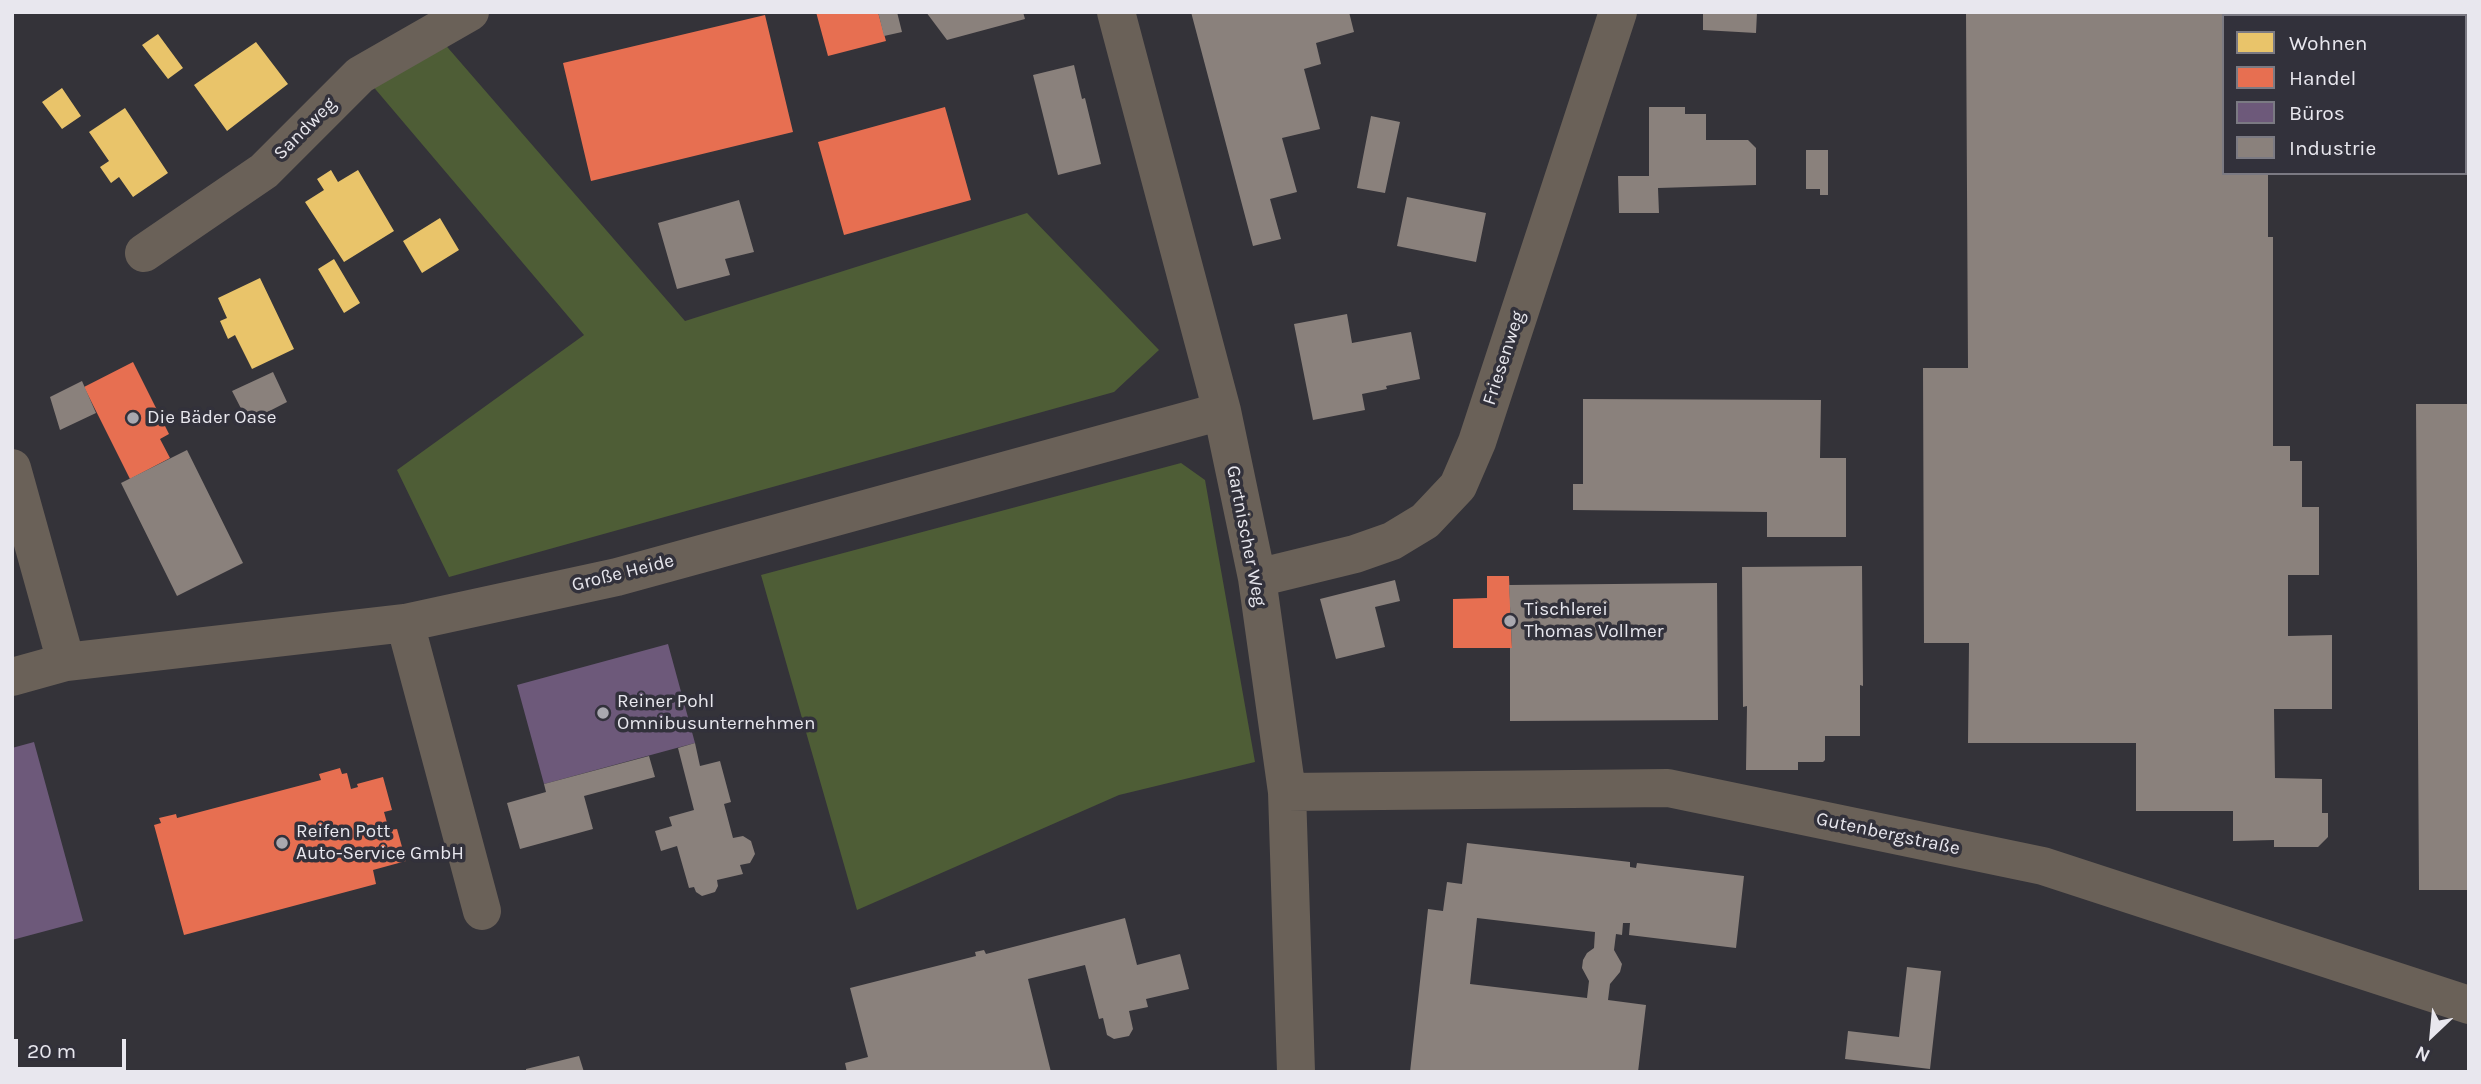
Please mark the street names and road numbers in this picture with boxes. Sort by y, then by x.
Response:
street label: Sandweg [269,93,341,165]
street label: Friesenweg [1478,308,1530,408]
street label: Gartnischer Weg [1221,464,1271,608]
street label: Große Heide [570,549,676,597]
street label: Gutenbergstraße [1814,808,1962,860]

